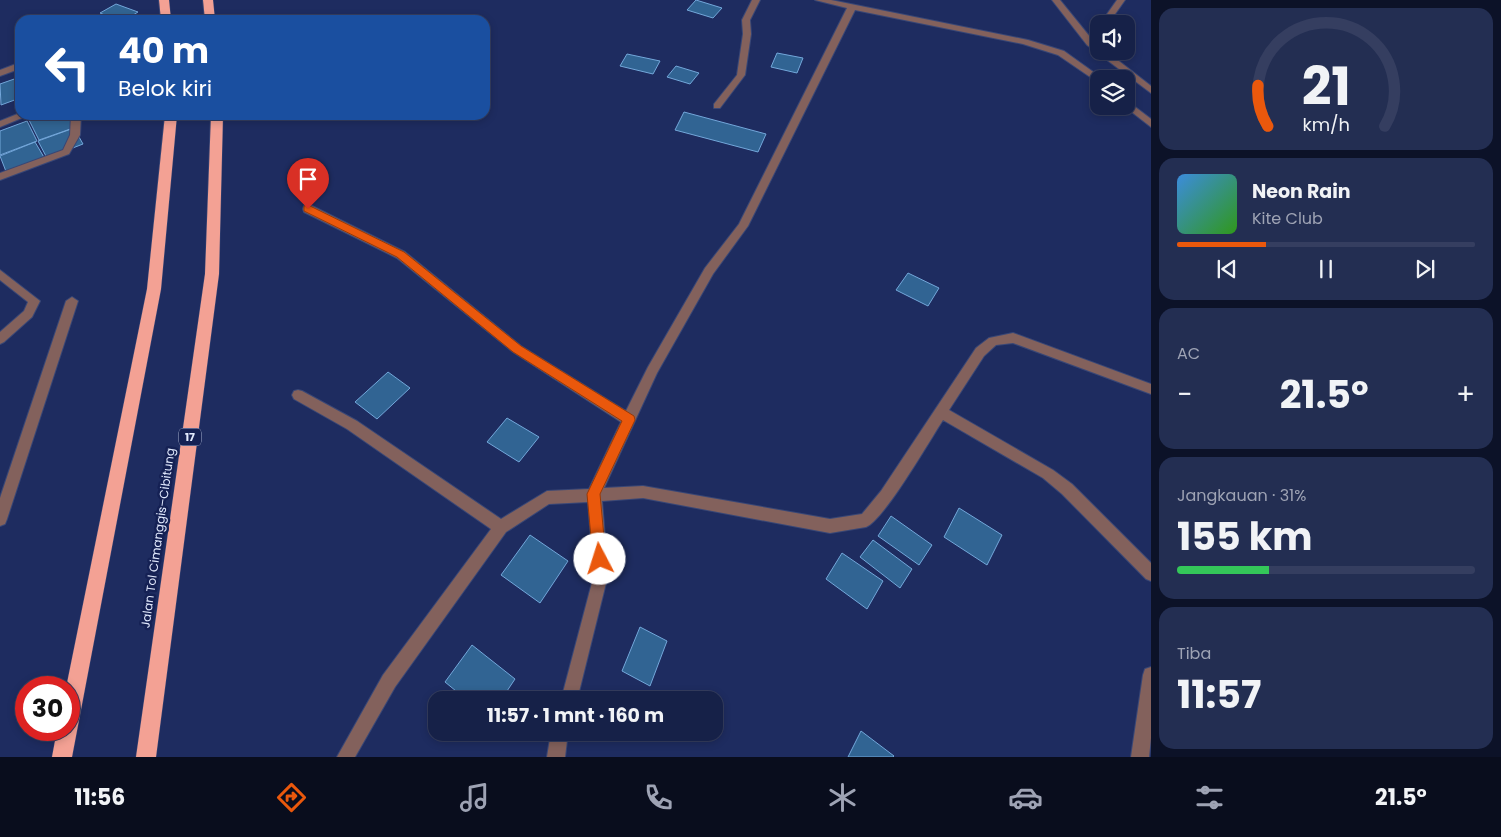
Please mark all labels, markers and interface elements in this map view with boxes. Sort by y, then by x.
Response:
map controls [1090,15,1135,115]
button: sound [1090,15,1135,60]
text: 40 m [118,26,209,75]
icon: left [35,35,100,100]
text: 21 [1301,50,1351,123]
button: layers [1090,70,1135,115]
text: Belok kiri [118,73,212,104]
text: km/h [1302,112,1350,137]
pin [287,158,329,209]
icon: arrive [294,165,322,193]
text: Neon Rain [1252,178,1351,205]
text: Kite Club [1252,207,1323,230]
icon: previous [1213,255,1241,283]
icon: pause [1312,255,1340,283]
icon: next [1411,255,1439,283]
text: AC [1177,342,1200,365]
text: 21.5° [1280,368,1369,421]
text: − [1177,375,1192,414]
text: + [1456,375,1475,414]
road number: 17 [179,428,201,446]
street label: Jalan Tol Cimanggis–Cibitung [136,447,179,629]
text: Jangkauan · 31% [1177,484,1306,507]
text: 155 km [1177,510,1312,563]
position arrow [573,532,625,584]
text: Tiba [1177,642,1211,665]
text: 11:57 [1177,668,1261,721]
speed limit sign: 30 [15,676,80,741]
text: 11:57 · 1 mnt · 160 m [487,702,664,729]
icon: directions [274,780,309,815]
icon: music [457,780,492,815]
icon: phone [641,780,676,815]
icon: climate [825,780,860,815]
icon: car [1008,780,1043,815]
icon: filters [1192,780,1227,815]
text: 11:56 [74,782,125,813]
text: 21.5° [1375,782,1427,813]

